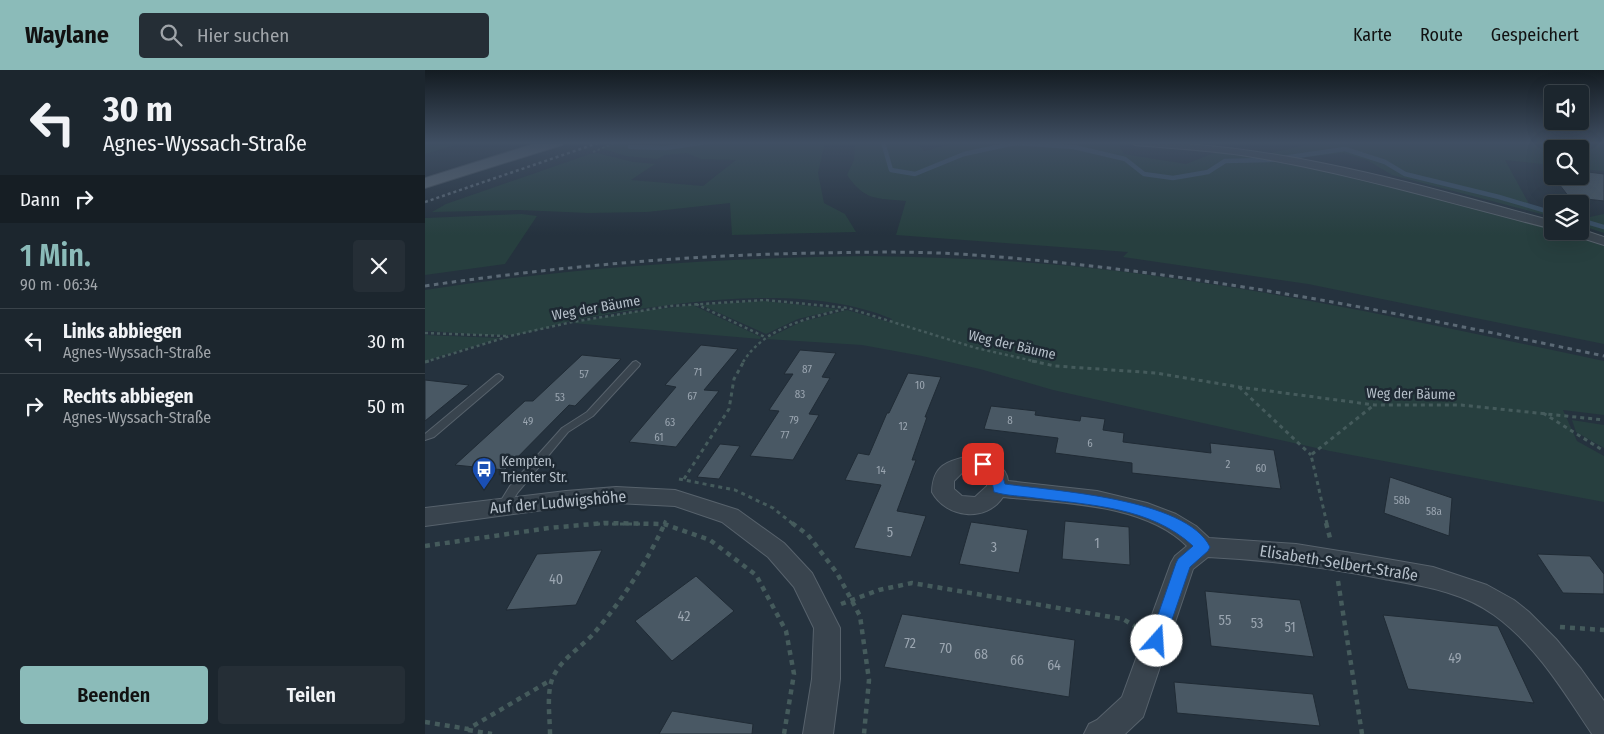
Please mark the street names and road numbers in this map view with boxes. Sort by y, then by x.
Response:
street label: Weg der Bäume [551,292,642,324]
street label: Weg der Bäume [967,327,1057,363]
street label: Weg der Bäume [1366,385,1456,403]
street label: Auf der Ludwigshöhe [489,487,627,517]
street label: Elisabeth-Selbert-Straße [1258,541,1420,585]

